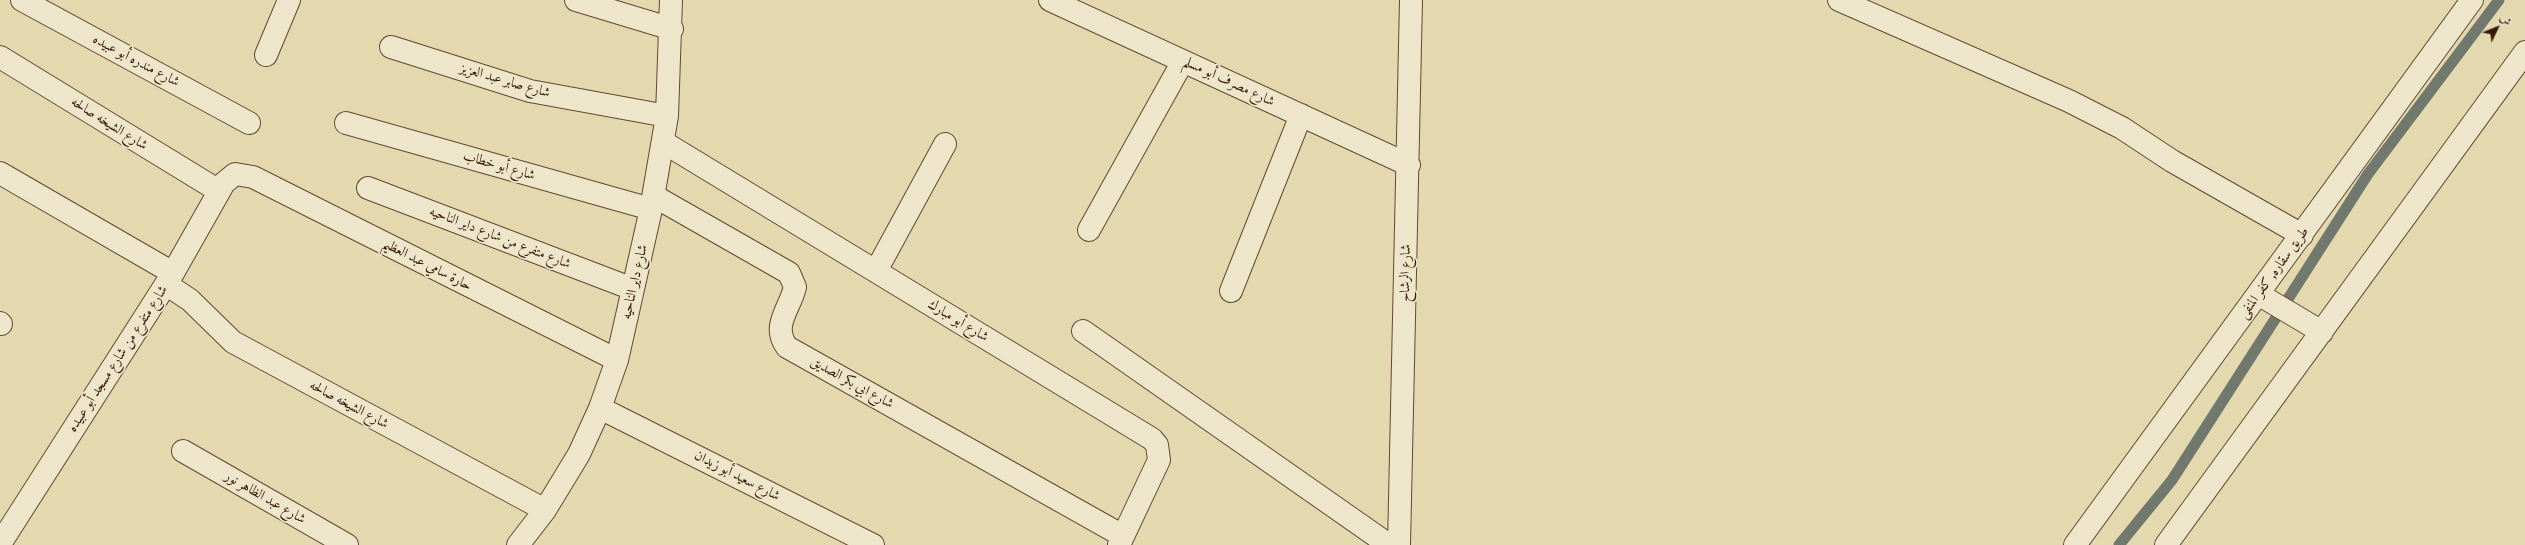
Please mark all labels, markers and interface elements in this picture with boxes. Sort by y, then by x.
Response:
north arrow [2477,8,2517,48]
text: ش [2496,10,2515,29]
street label: شارع مندره أبو عبيده [90,31,182,91]
street label: شارع مصرف أبو مسلم [1181,54,1277,110]
street label: شارع صابر عبد العزيز [458,60,552,102]
street label: شارع الشيخه صالحه [68,94,150,154]
street label: شارع أبو خطاب [461,148,537,184]
street label: شارع متفرع من شارع داير الناحيه [427,203,573,273]
street label: طريق سقاره, كفر المنفى [2235,224,2313,322]
street label: حارة سامي عبد العظيم [380,235,474,295]
street label: شارع داير الناحيه [618,243,652,321]
street label: شارع الرشاح [1397,244,1415,302]
street label: شارع متفرع من شارع مسجد أبو عبيده [64,283,172,435]
street label: شارع أبو مبارك [924,296,992,346]
street label: شارع ابي بكر الصديق [808,353,896,413]
street label: شارع الشيخه صالحه [307,377,391,433]
street label: شارع سعيد أبو زيدان [691,447,783,505]
street label: شارع عبد الظاهر نور [221,468,309,528]

